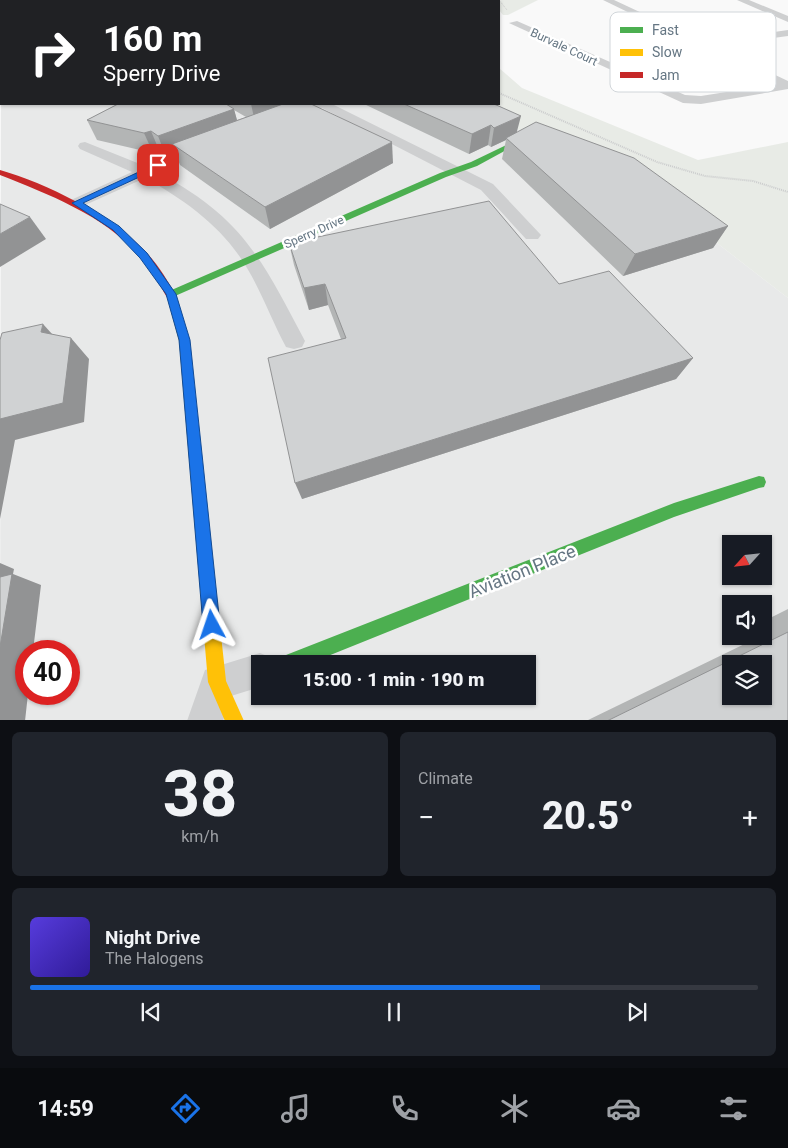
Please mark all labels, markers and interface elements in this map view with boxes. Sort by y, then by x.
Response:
legend [610,12,776,92]
text: 160 m [103,19,202,60]
icon: right [20,20,85,85]
text: Fast [652,22,679,38]
street label: Burvale Court [528,25,600,69]
text: Slow [652,44,683,60]
text: Sperry Drive [103,61,220,86]
text: Jam [652,67,680,83]
pin [137,144,179,186]
icon: arrive [144,151,172,179]
street label: Sperry Drive [282,213,346,251]
north arrow [722,535,772,585]
map controls [722,535,772,705]
street label: Aviation Place [465,540,579,602]
button: sound [722,595,772,645]
position arrow [185,598,237,650]
speed limit sign: 40 [15,640,80,705]
button: layers [722,655,772,705]
text: 15:00 · 1 min · 190 m [302,668,485,691]
text: 38 [163,756,237,832]
text: Climate [418,769,473,788]
text: 20.5° [542,794,634,838]
text: − [418,801,434,834]
text: + [742,801,758,834]
text: km/h [181,827,219,846]
text: Night Drive [105,926,200,949]
text: The Halogens [105,949,204,968]
icon: previous [137,998,165,1026]
icon: pause [380,998,408,1026]
icon: next [623,998,651,1026]
icon: directions [168,1091,203,1126]
icon: music [278,1091,313,1126]
icon: phone [387,1091,422,1126]
icon: climate [497,1091,532,1126]
icon: car [606,1091,641,1126]
icon: filters [716,1091,751,1126]
text: 14:59 [37,1096,94,1121]

